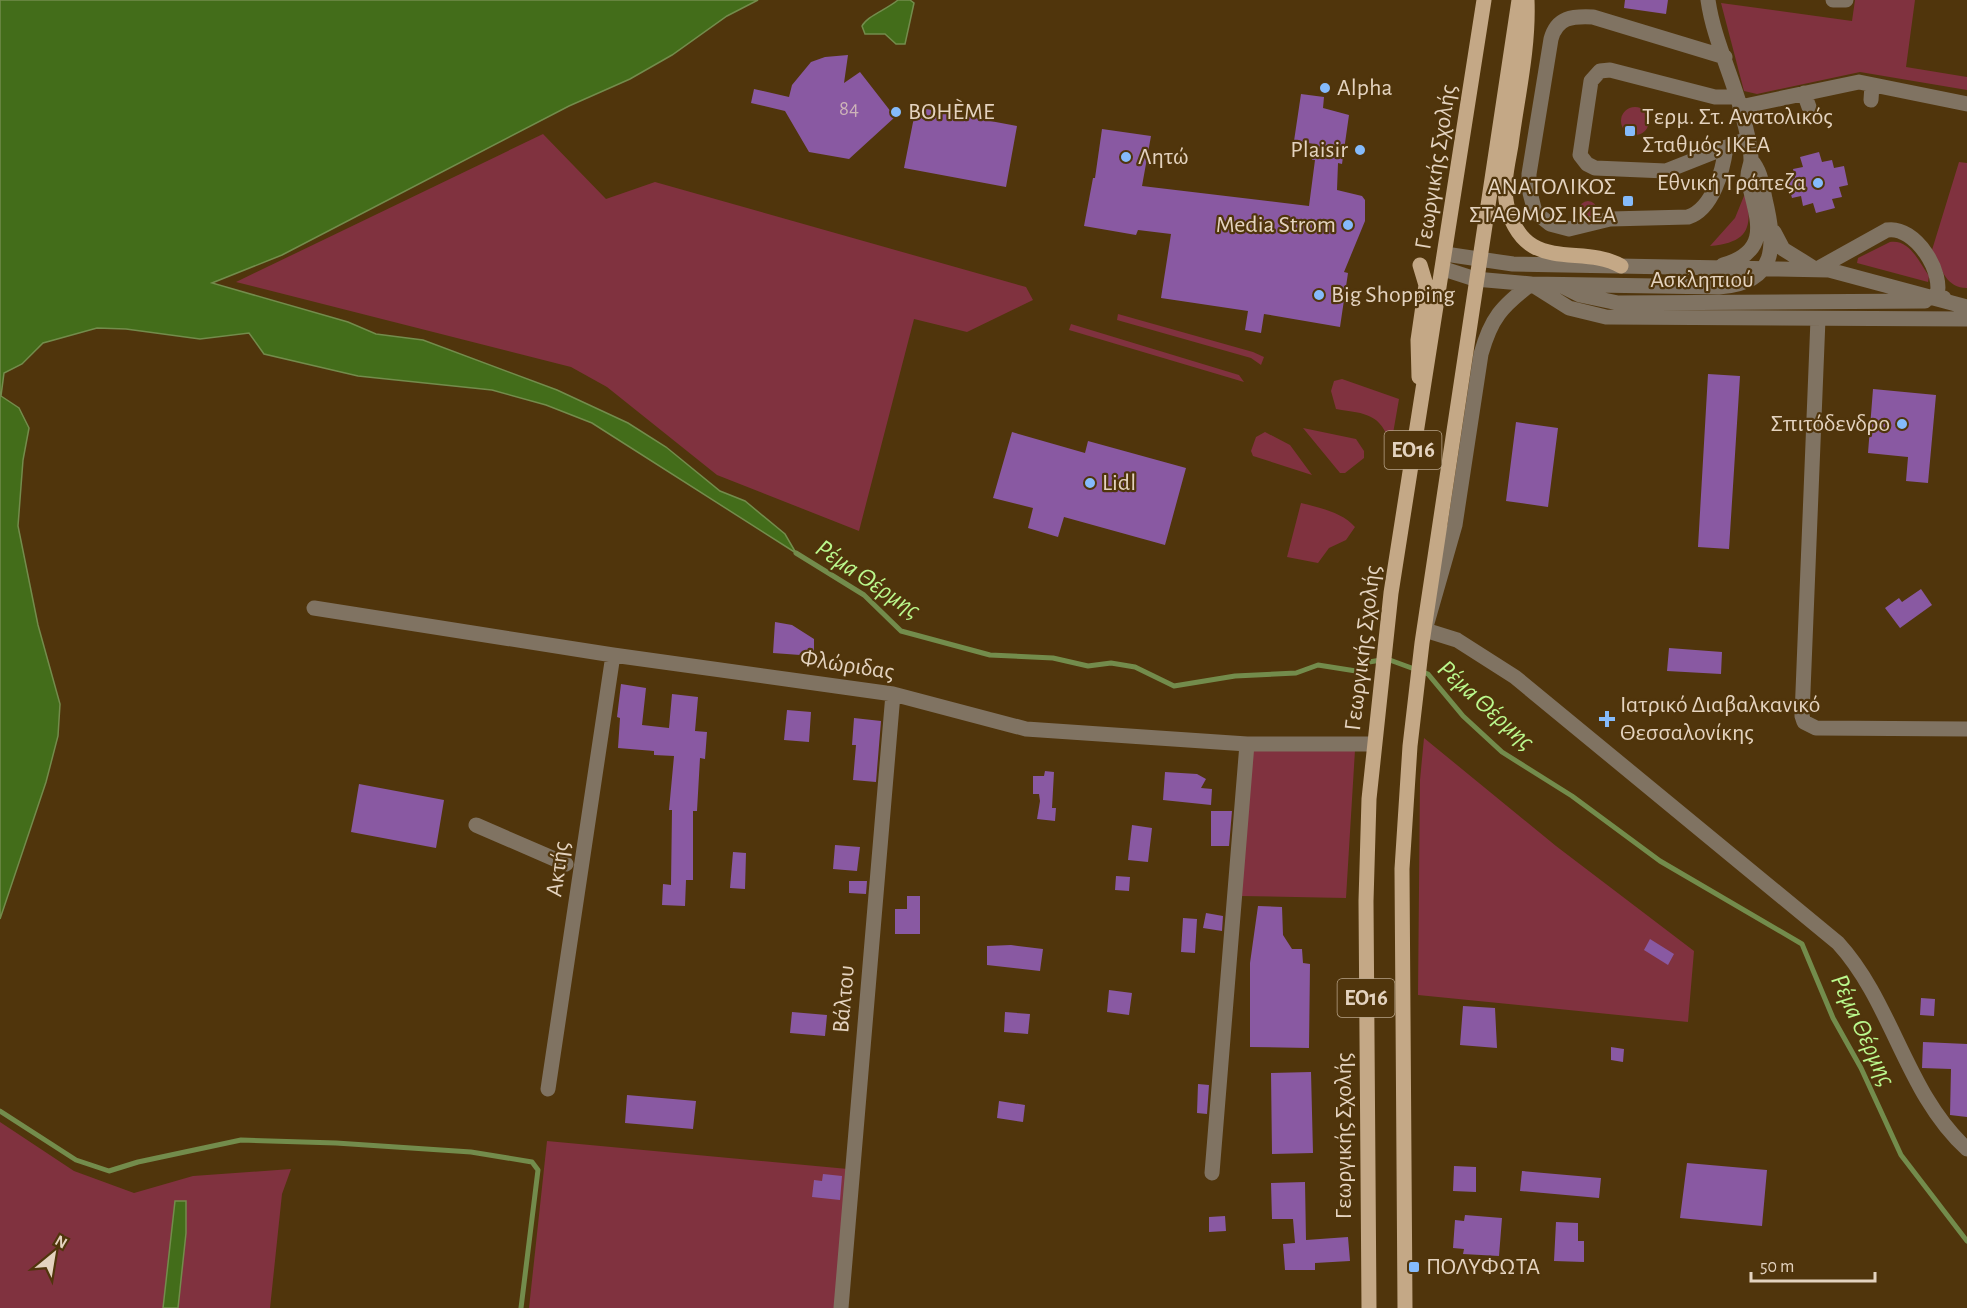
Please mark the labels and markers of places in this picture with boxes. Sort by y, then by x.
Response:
place label: Alpha [1337,76,1393,100]
marker: Alpha [1318,81,1332,95]
place label: BOHÈME [908,98,995,124]
marker: BOHÈME [889,105,903,119]
place label: Τερμ. Στ. Ανατολικός Σταθμός ΙΚΕΑ [1642,105,1833,157]
marker: Τερμ. Στ. Ανατολικός Σταθμός ΙΚΕΑ [1623,124,1637,138]
place label: Plaisir [1290,138,1348,162]
marker: Plaisir [1353,143,1367,157]
place label: Λητώ [1138,145,1189,169]
marker: Λητώ [1119,150,1133,164]
place label: Εθνική Τράπεζα [1657,171,1806,195]
place label: ΑΝΑΤΟΛΙΚΟΣ ΣΤΑΘΜΟΣ ΙΚΕΑ [1469,175,1616,227]
marker: Εθνική Τράπεζα [1811,176,1825,190]
marker: ΑΝΑΤΟΛΙΚΟΣ ΣΤΑΘΜΟΣ ΙΚΕΑ [1621,194,1635,208]
place label: Media Strom [1216,213,1336,237]
marker: Media Strom [1341,218,1355,232]
place label: Big Shopping [1331,283,1455,307]
marker: Big Shopping [1312,288,1326,302]
place label: Σπιτόδενδρο [1771,412,1890,436]
marker: Σπιτόδενδρο [1895,417,1909,431]
place label: Lidl [1102,471,1136,495]
marker: Lidl [1083,476,1097,490]
place label: Ιατρικό Διαβαλκανικό Θεσσαλονίκης [1620,693,1820,745]
marker: Ιατρικό Διαβαλκανικό Θεσσαλονίκης [1598,710,1616,728]
place label: ΠΟΛΥΦΩΤΑ [1426,1255,1540,1279]
marker: ΠΟΛΥΦΩΤΑ [1407,1260,1421,1274]

